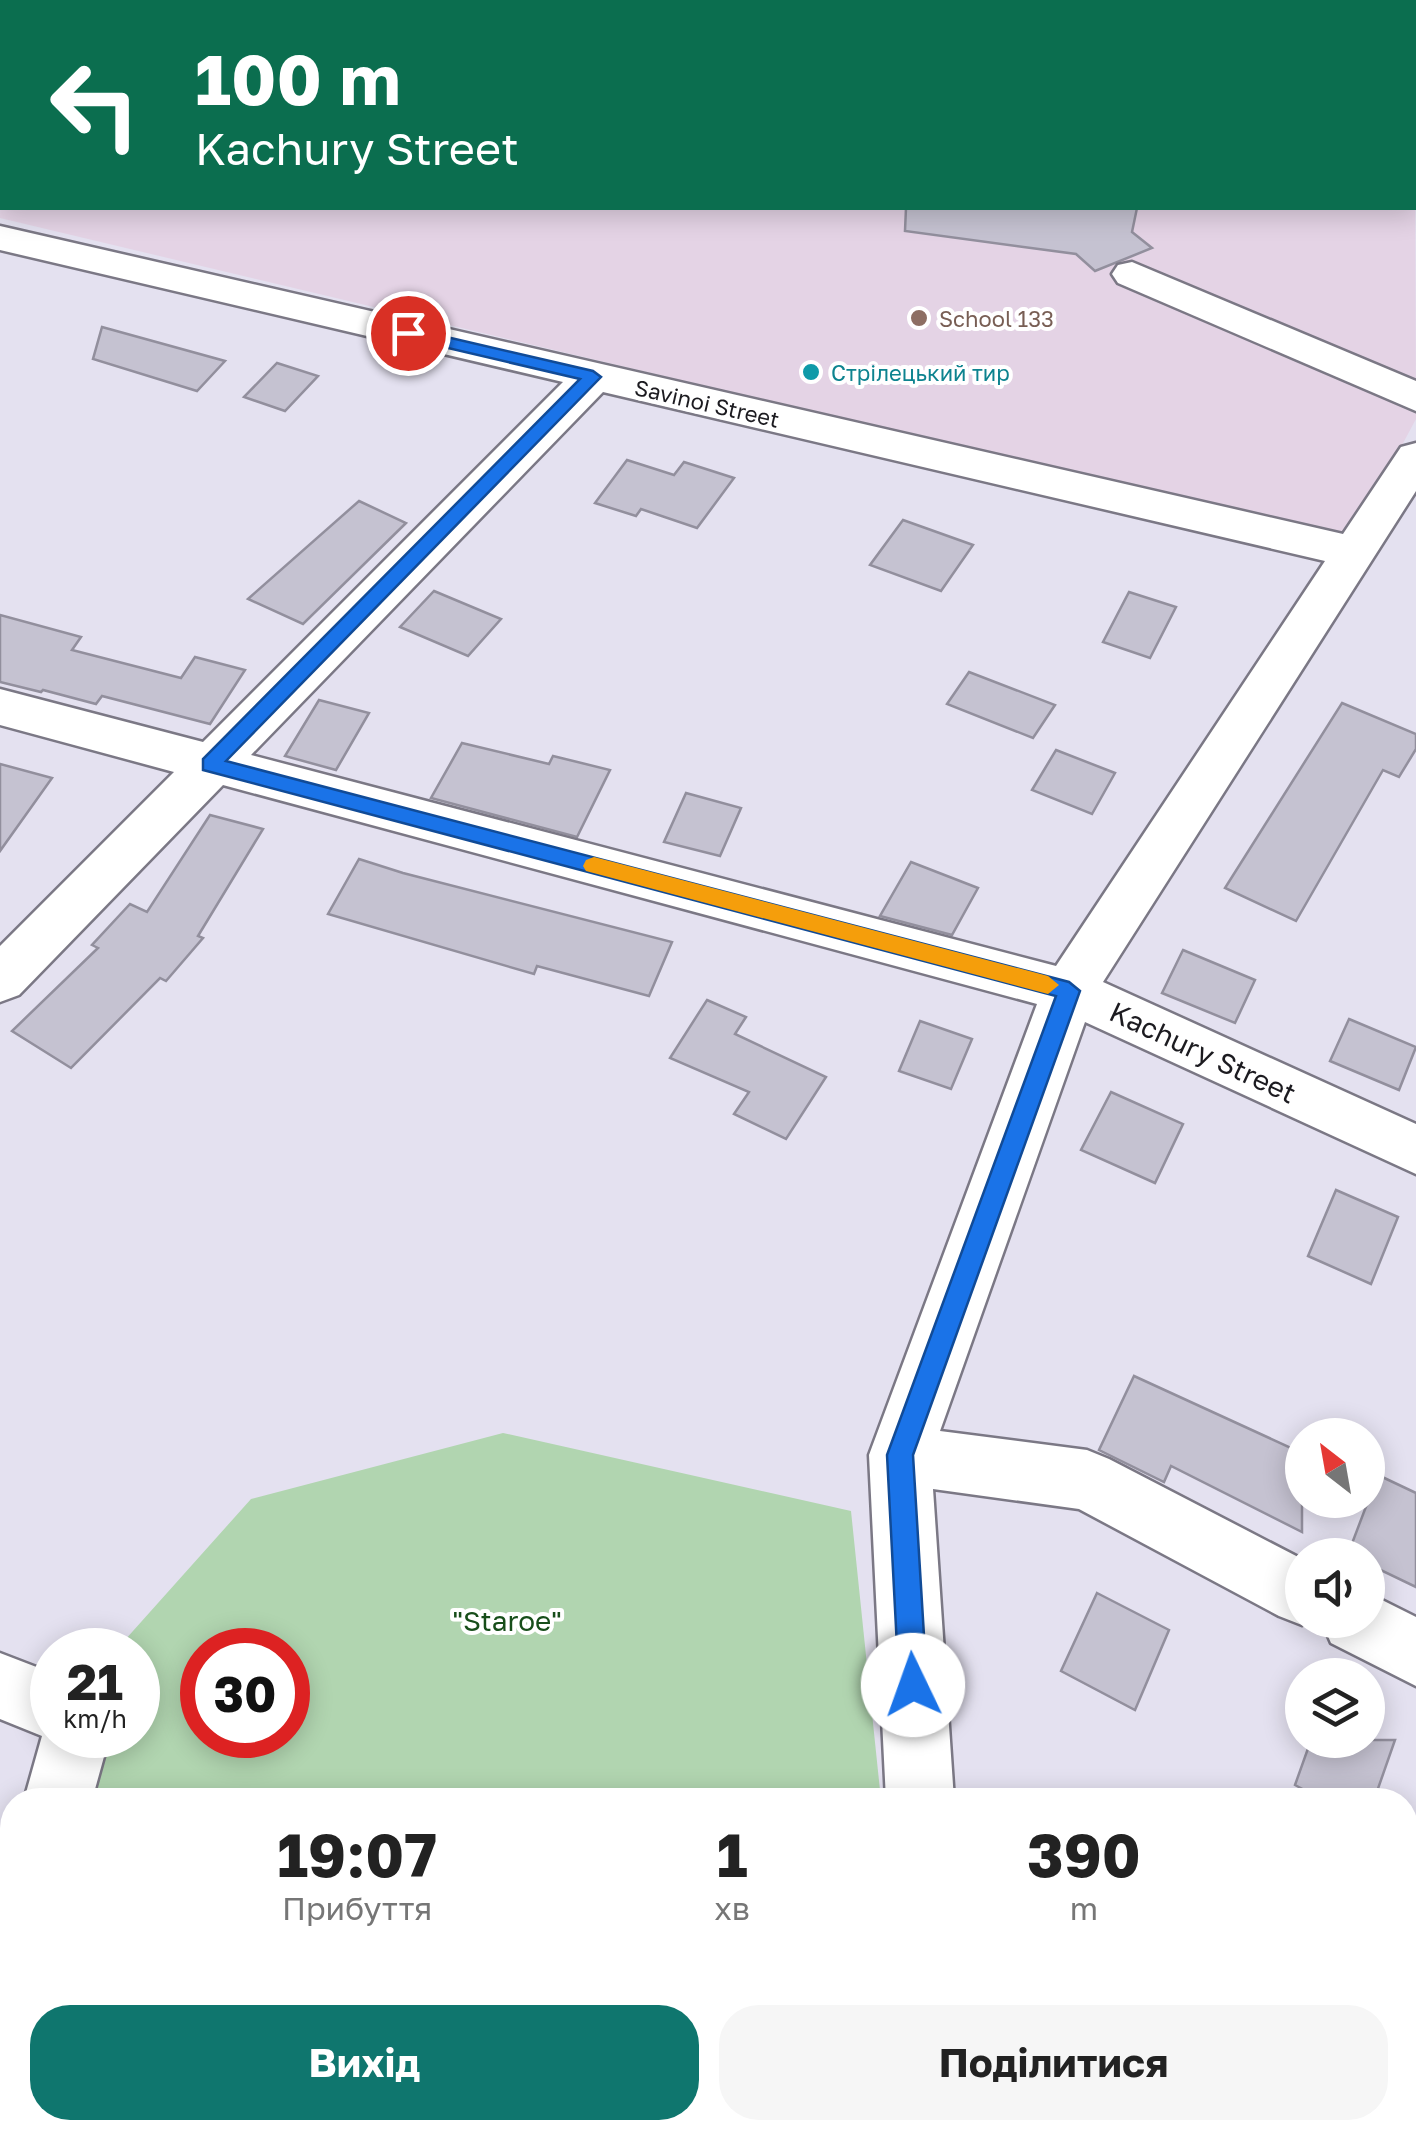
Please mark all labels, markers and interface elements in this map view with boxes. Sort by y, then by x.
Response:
text: 100 m [195,36,401,120]
icon: left [30,40,160,170]
text: Kachury Street [195,121,519,175]
pin [366,291,451,376]
place label: School 133 [939,305,1054,332]
icon: arrive [381,306,436,361]
marker: School 133 [908,307,930,329]
place label: Стрілецький тир [831,359,1010,386]
marker: Стрілецький тир [800,361,822,383]
street label: Savinoi Street [632,373,782,433]
street label: Kachury Street [1105,994,1301,1110]
north arrow [1285,1418,1385,1518]
map controls [1285,1418,1385,1758]
button: sound [1285,1538,1385,1638]
park label: "Staroe" [452,1604,562,1637]
speed limit sign: 30 [180,1628,310,1758]
position arrow [861,1633,965,1737]
text: 21 [67,1651,123,1711]
button: layers [1285,1658,1385,1758]
text: km/h [63,1703,127,1734]
text: 19:07 [277,1818,437,1890]
text: 1 [717,1818,748,1890]
text: 390 [1027,1818,1141,1890]
text: Прибуття [282,1889,432,1927]
text: хв [714,1889,750,1927]
text: m [1070,1889,1098,1927]
button: Вихід [30,2005,699,2120]
button: Поділитися [719,2005,1388,2120]

